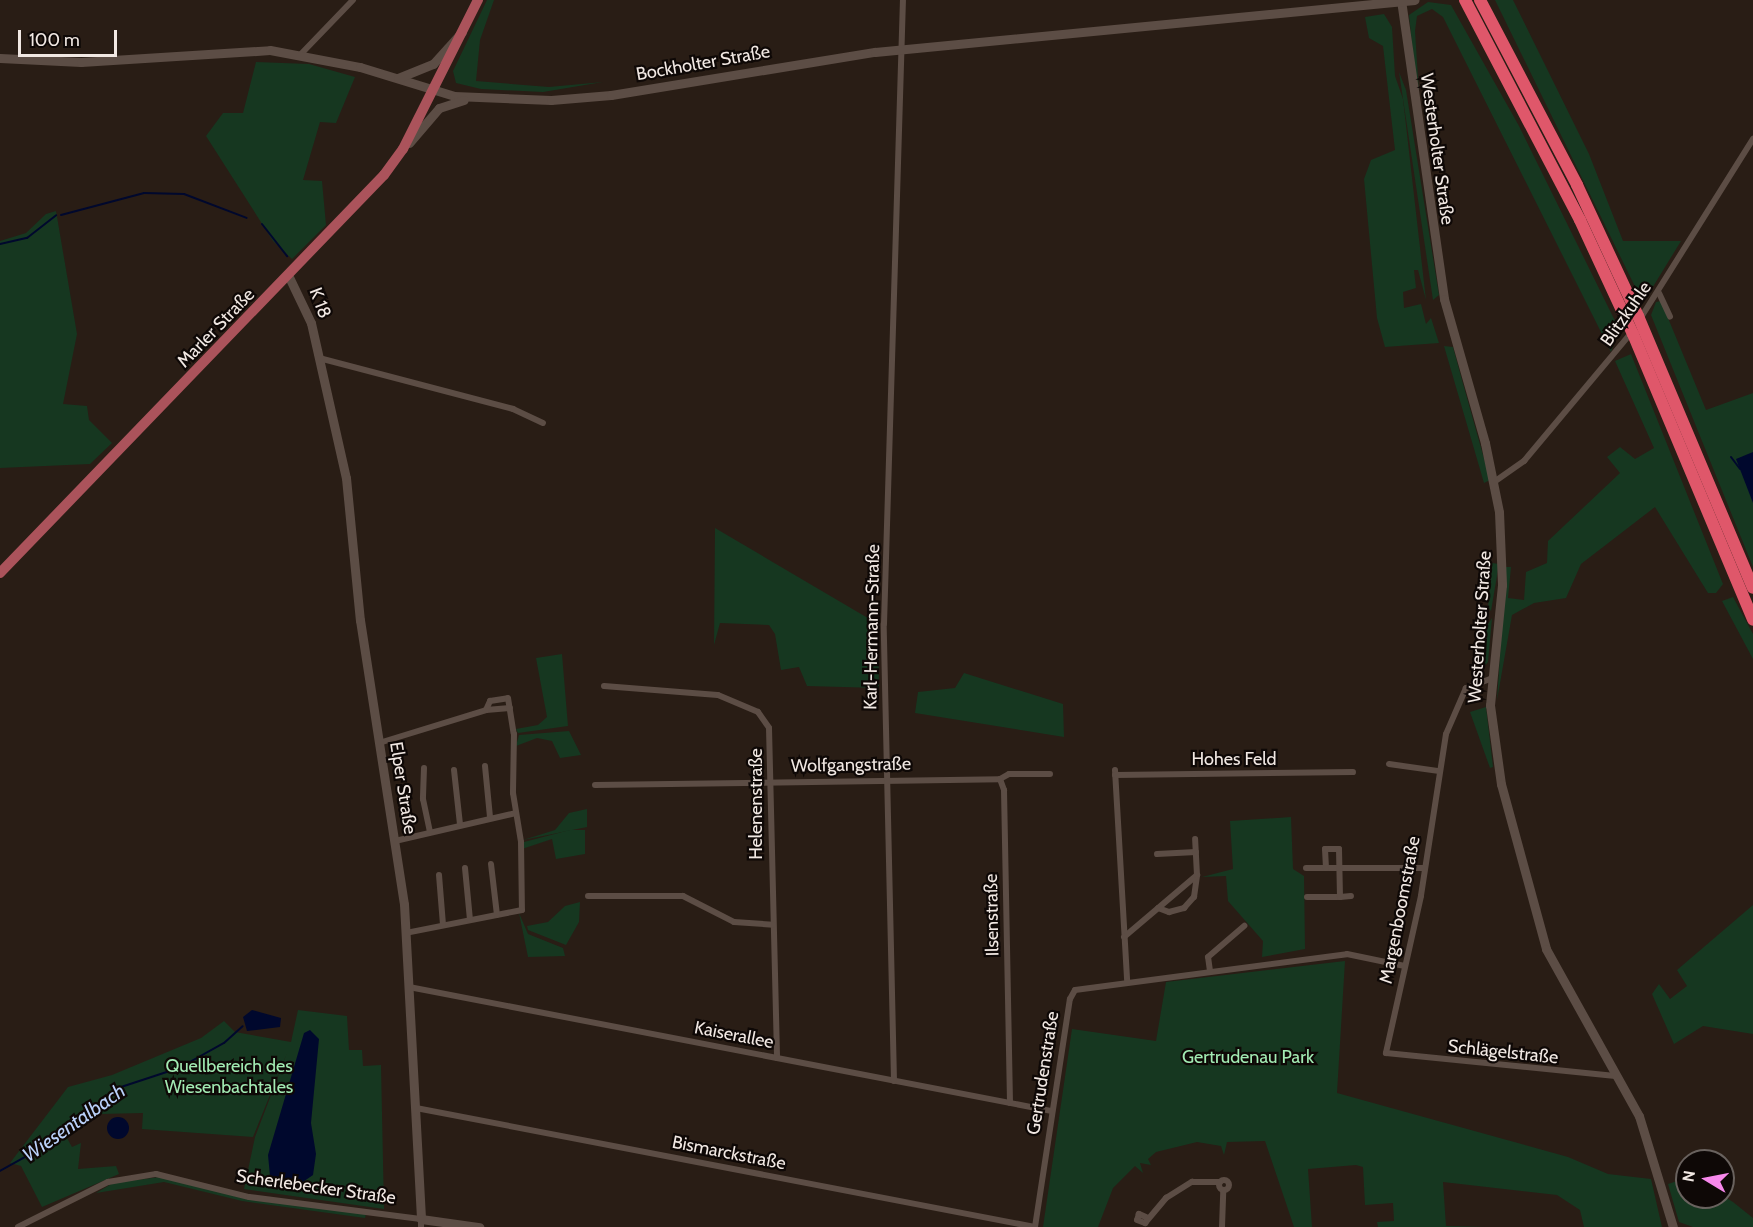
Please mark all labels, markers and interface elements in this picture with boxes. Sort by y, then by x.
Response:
scale bar [21,18,120,56]
text: 100 m [29,29,80,51]
street label: Bockholter Straße [634,41,772,85]
street label: Westerholter Straße [1416,72,1458,226]
street label: Blitzkuhle [1596,278,1656,350]
street label: Marler Straße [173,284,259,372]
street label: K 18 [304,285,336,321]
street label: Karl-Hermann-Straße [860,544,884,710]
street label: Westerholter Straße [1464,550,1496,704]
street label: Elper Straße [385,740,421,836]
street label: Helenenstraße [745,748,767,860]
street label: Hohes Feld [1192,748,1276,770]
street label: Wolfgangstraße [791,753,911,777]
street label: Margenboomstraße [1375,834,1425,986]
street label: Ilsenstraße [980,874,1004,956]
street label: Gertrudenstraße [1023,1010,1063,1136]
street label: Kaiserallee [693,1017,775,1053]
street label: Schlägelstraße [1447,1035,1559,1069]
park label: Gertrudenau Park [1182,1046,1314,1068]
park label: Quellbereich des Wiesenbachtales [165,1056,293,1098]
water label: Wiesentalbach [18,1079,130,1167]
street label: Bismarckstraße [670,1131,788,1175]
north arrow [1675,1149,1735,1209]
street label: Scherlebecker Straße [235,1165,397,1209]
text: N [1678,1169,1699,1183]

